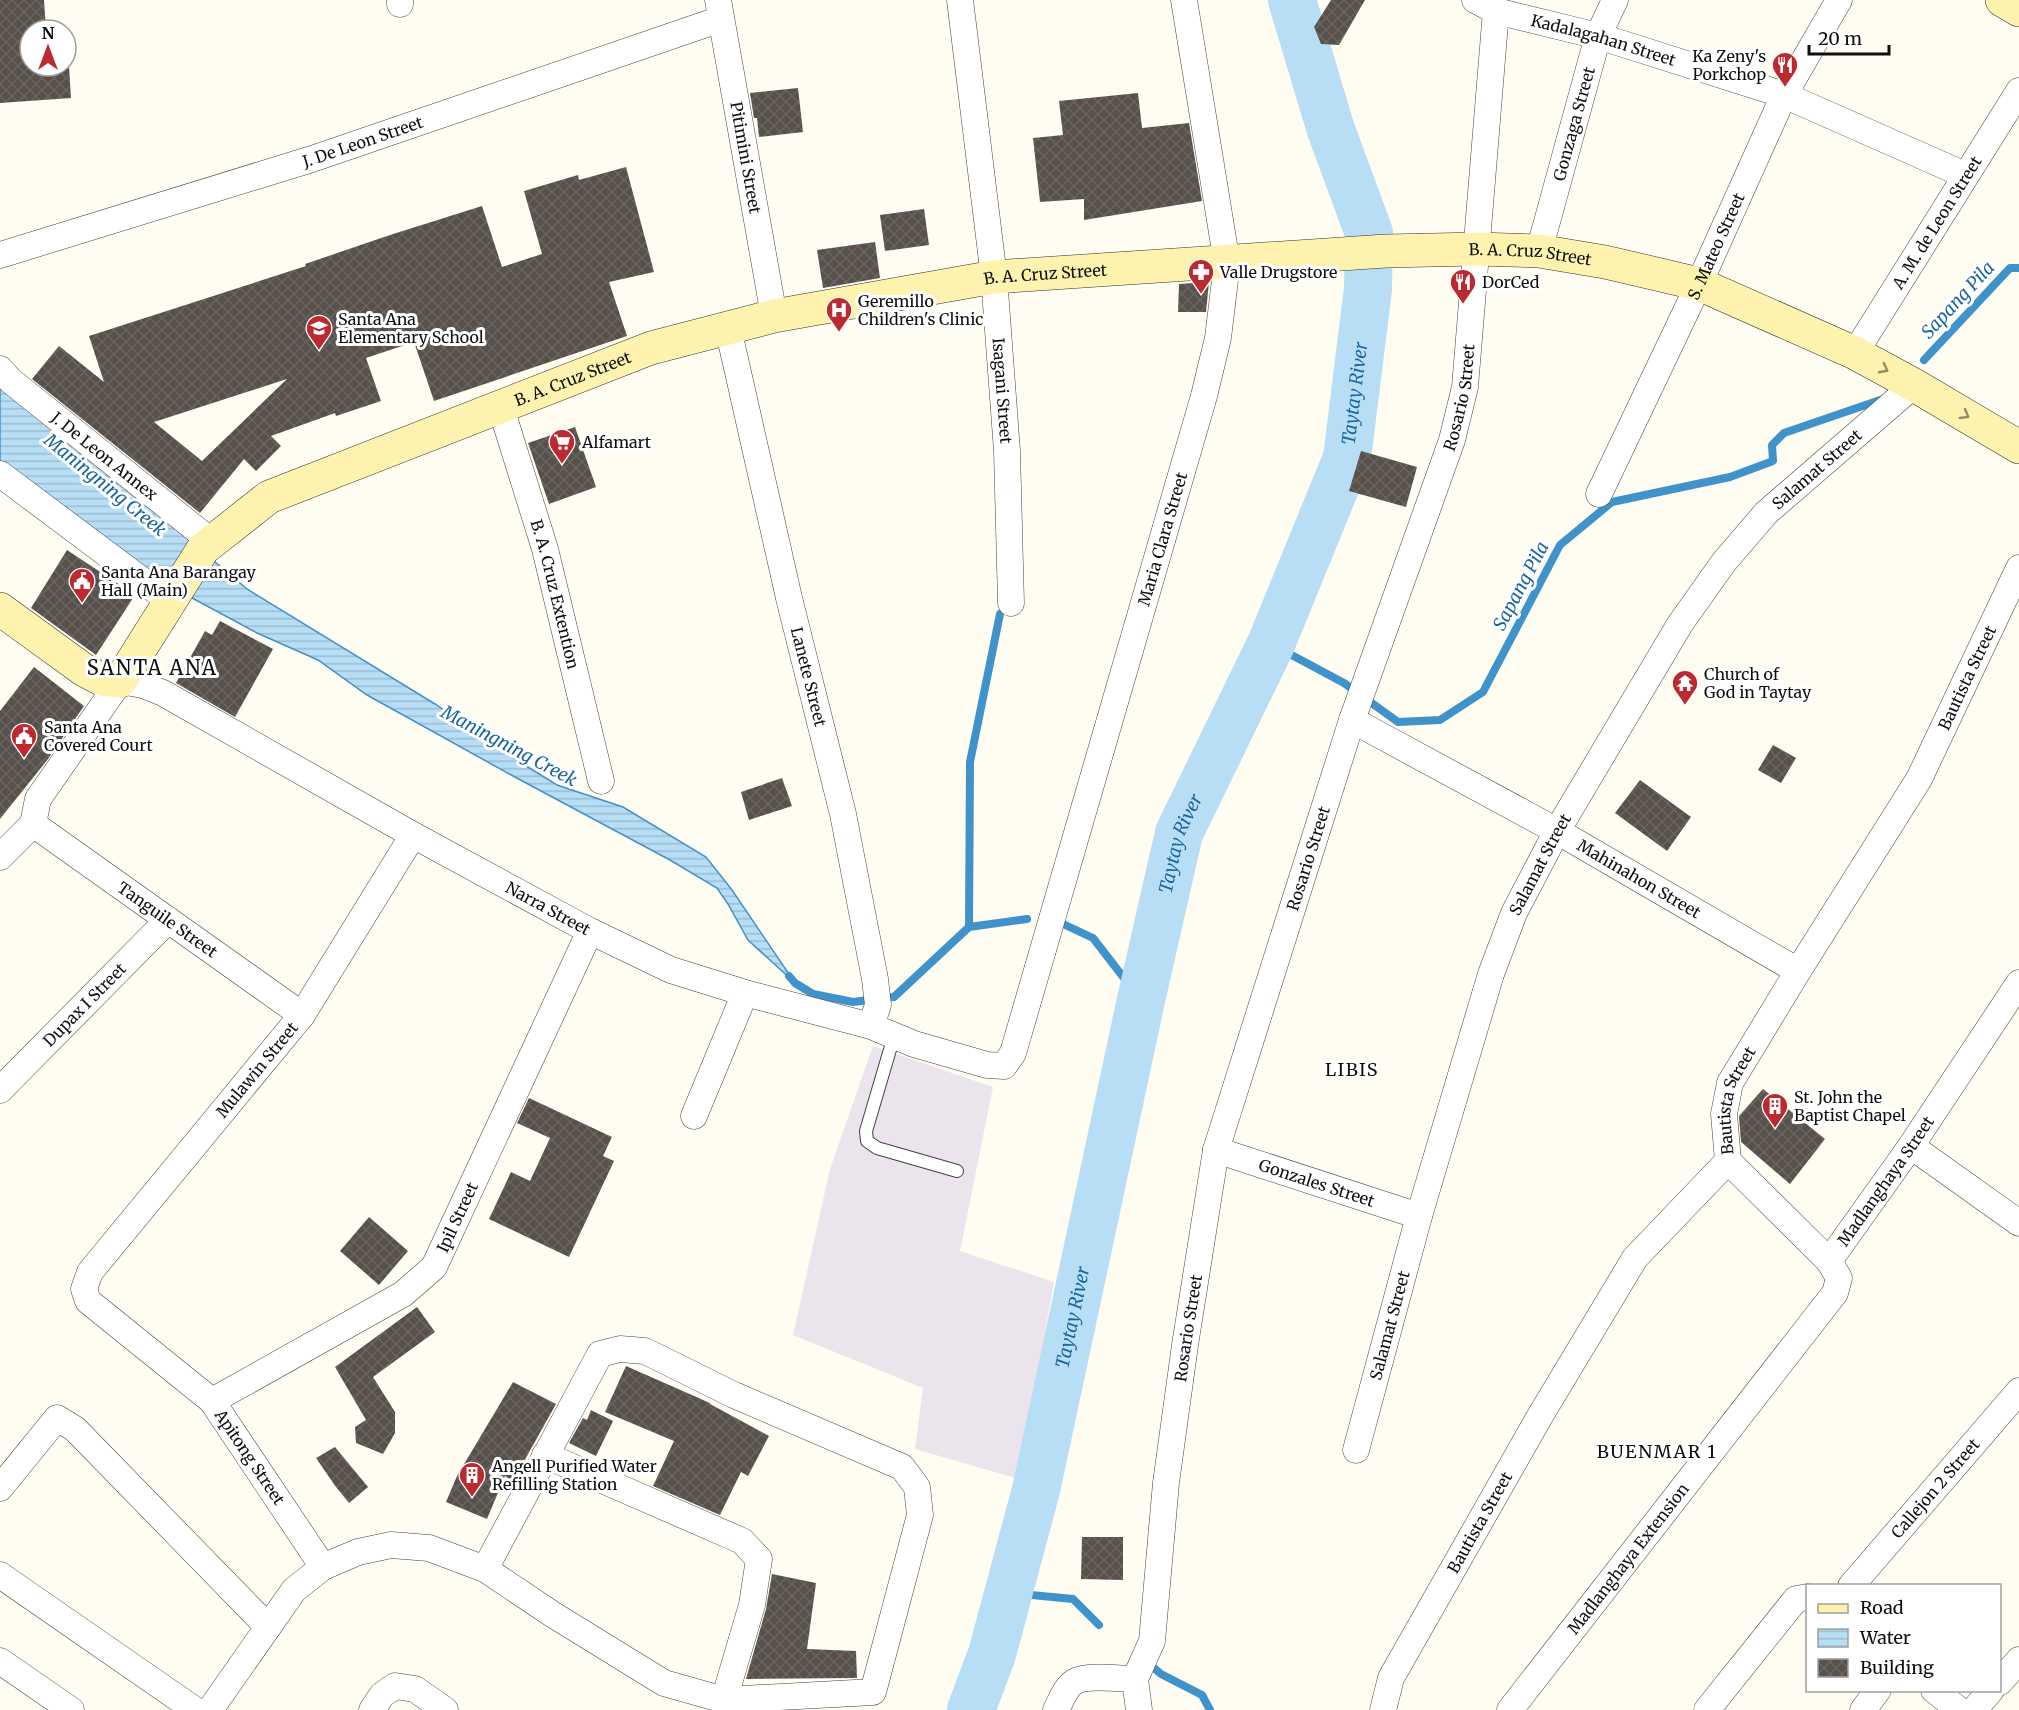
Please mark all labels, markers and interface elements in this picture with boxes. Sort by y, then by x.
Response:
street label: Kadalagahan Street [1529,10,1679,70]
north arrow [18,18,78,78]
scale bar [1809,18,1888,56]
text: N [42,23,55,43]
text: 20 m [1818,27,1862,50]
place label: Ka Zeny's Porkchop [1692,46,1766,84]
restaurant icon: Ka Zeny's Porkchop [1770,50,1800,88]
street label: Gonzaga Street [1549,64,1599,183]
street label: Pitimini Street [726,100,766,216]
street label: J. De Leon Street [299,112,426,172]
street label: A. M. de Leon Street [1887,152,1986,293]
street label: S. Mateo Street [1683,189,1749,303]
street label: B. A. Cruz Street [1469,239,1594,270]
water label: Sapang Pila [1916,256,1999,343]
pharmacy icon: Valle Drugstore [1186,257,1216,295]
street label: B. A. Cruz Street [982,259,1108,289]
place label: Valle Drugstore [1219,262,1337,282]
restaurant icon: DorCed [1448,267,1478,305]
place label: DorCed [1482,272,1540,292]
place label: Geremillo Children's Clinic [858,291,983,329]
hospital icon: Geremillo Children's Clinic [824,295,854,333]
place label: Santa Ana Elementary School [338,309,484,347]
school or university icon: Santa Ana Elementary School [304,313,334,351]
street label: Isagani Street [989,337,1016,445]
water label: Taytay River [1337,340,1372,446]
street label: Rosario Street [1439,343,1479,453]
street label: B. A. Cruz Street [511,347,634,410]
one-way arrow [1878,362,1889,373]
street label: J. De Leon Annex [47,407,162,505]
one-way arrow [1958,407,1969,419]
street label: Salamat Street [1768,424,1866,513]
supermarket icon: Alfamart [547,427,577,465]
water label: Maningning Creek [39,428,171,541]
place label: Alfamart [581,432,652,452]
street label: Maria Clara Street [1134,469,1192,608]
street label: B. A. Cruz Extention [526,517,584,671]
water label: Sapang Pila [1488,537,1554,634]
place label: Santa Ana Barangay Hall (Main) [101,562,256,600]
public building icon: Santa Ana Barangay Hall (Main) [67,566,97,604]
street label: Bautista Street [1934,621,2001,733]
street label: Lanete Street [787,625,831,729]
district label: SANTA ANA [87,655,217,680]
place label: Church of God in Taytay [1704,664,1812,702]
temple icon: Church of God in Taytay [1670,668,1700,706]
water label: Maningning Creek [437,700,581,791]
place label: Santa Ana Covered Court [44,717,153,755]
public building icon: Santa Ana Covered Court [9,721,39,759]
water label: Taytay River [1154,790,1207,896]
street label: Rosario Street [1282,803,1334,913]
street label: Salamat Street [1505,809,1575,919]
street label: Mahinahon Street [1574,835,1705,923]
street label: Tanguile Street [114,877,222,962]
street label: Narra Street [502,877,595,940]
street label: Dupax I Street [39,958,131,1051]
street label: Mulawin Street [212,1017,303,1122]
street label: Bautista Street [1714,1042,1760,1156]
district label: LIBIS [1325,1058,1379,1081]
place label: St. John the Baptist Chapel [1794,1087,1906,1125]
building icon: St. John the Baptist Chapel [1760,1091,1790,1129]
street label: Madlanghaya Street [1833,1112,1938,1250]
street label: Gonzales Street [1256,1155,1378,1211]
street label: Ipil Street [432,1178,482,1255]
water label: Taytay River [1050,1264,1095,1370]
street label: Salamat Street [1365,1268,1414,1382]
street label: Rosario Street [1170,1272,1206,1383]
street label: Apitong Street [210,1405,290,1509]
street label: Callejon 2 Street [1887,1434,1984,1542]
district label: BUENMAR 1 [1597,1440,1717,1463]
place label: Angell Purified Water Refilling Station [491,1456,657,1494]
building icon: Angell Purified Water Refilling Station [457,1460,487,1498]
street label: Bautista Street [1443,1468,1517,1577]
street label: Madlanghaya Extension [1563,1479,1693,1638]
legend [1806,1584,2001,1692]
text: Road [1860,1596,1904,1619]
text: Water [1859,1626,1911,1649]
text: Building [1860,1656,1934,1679]

